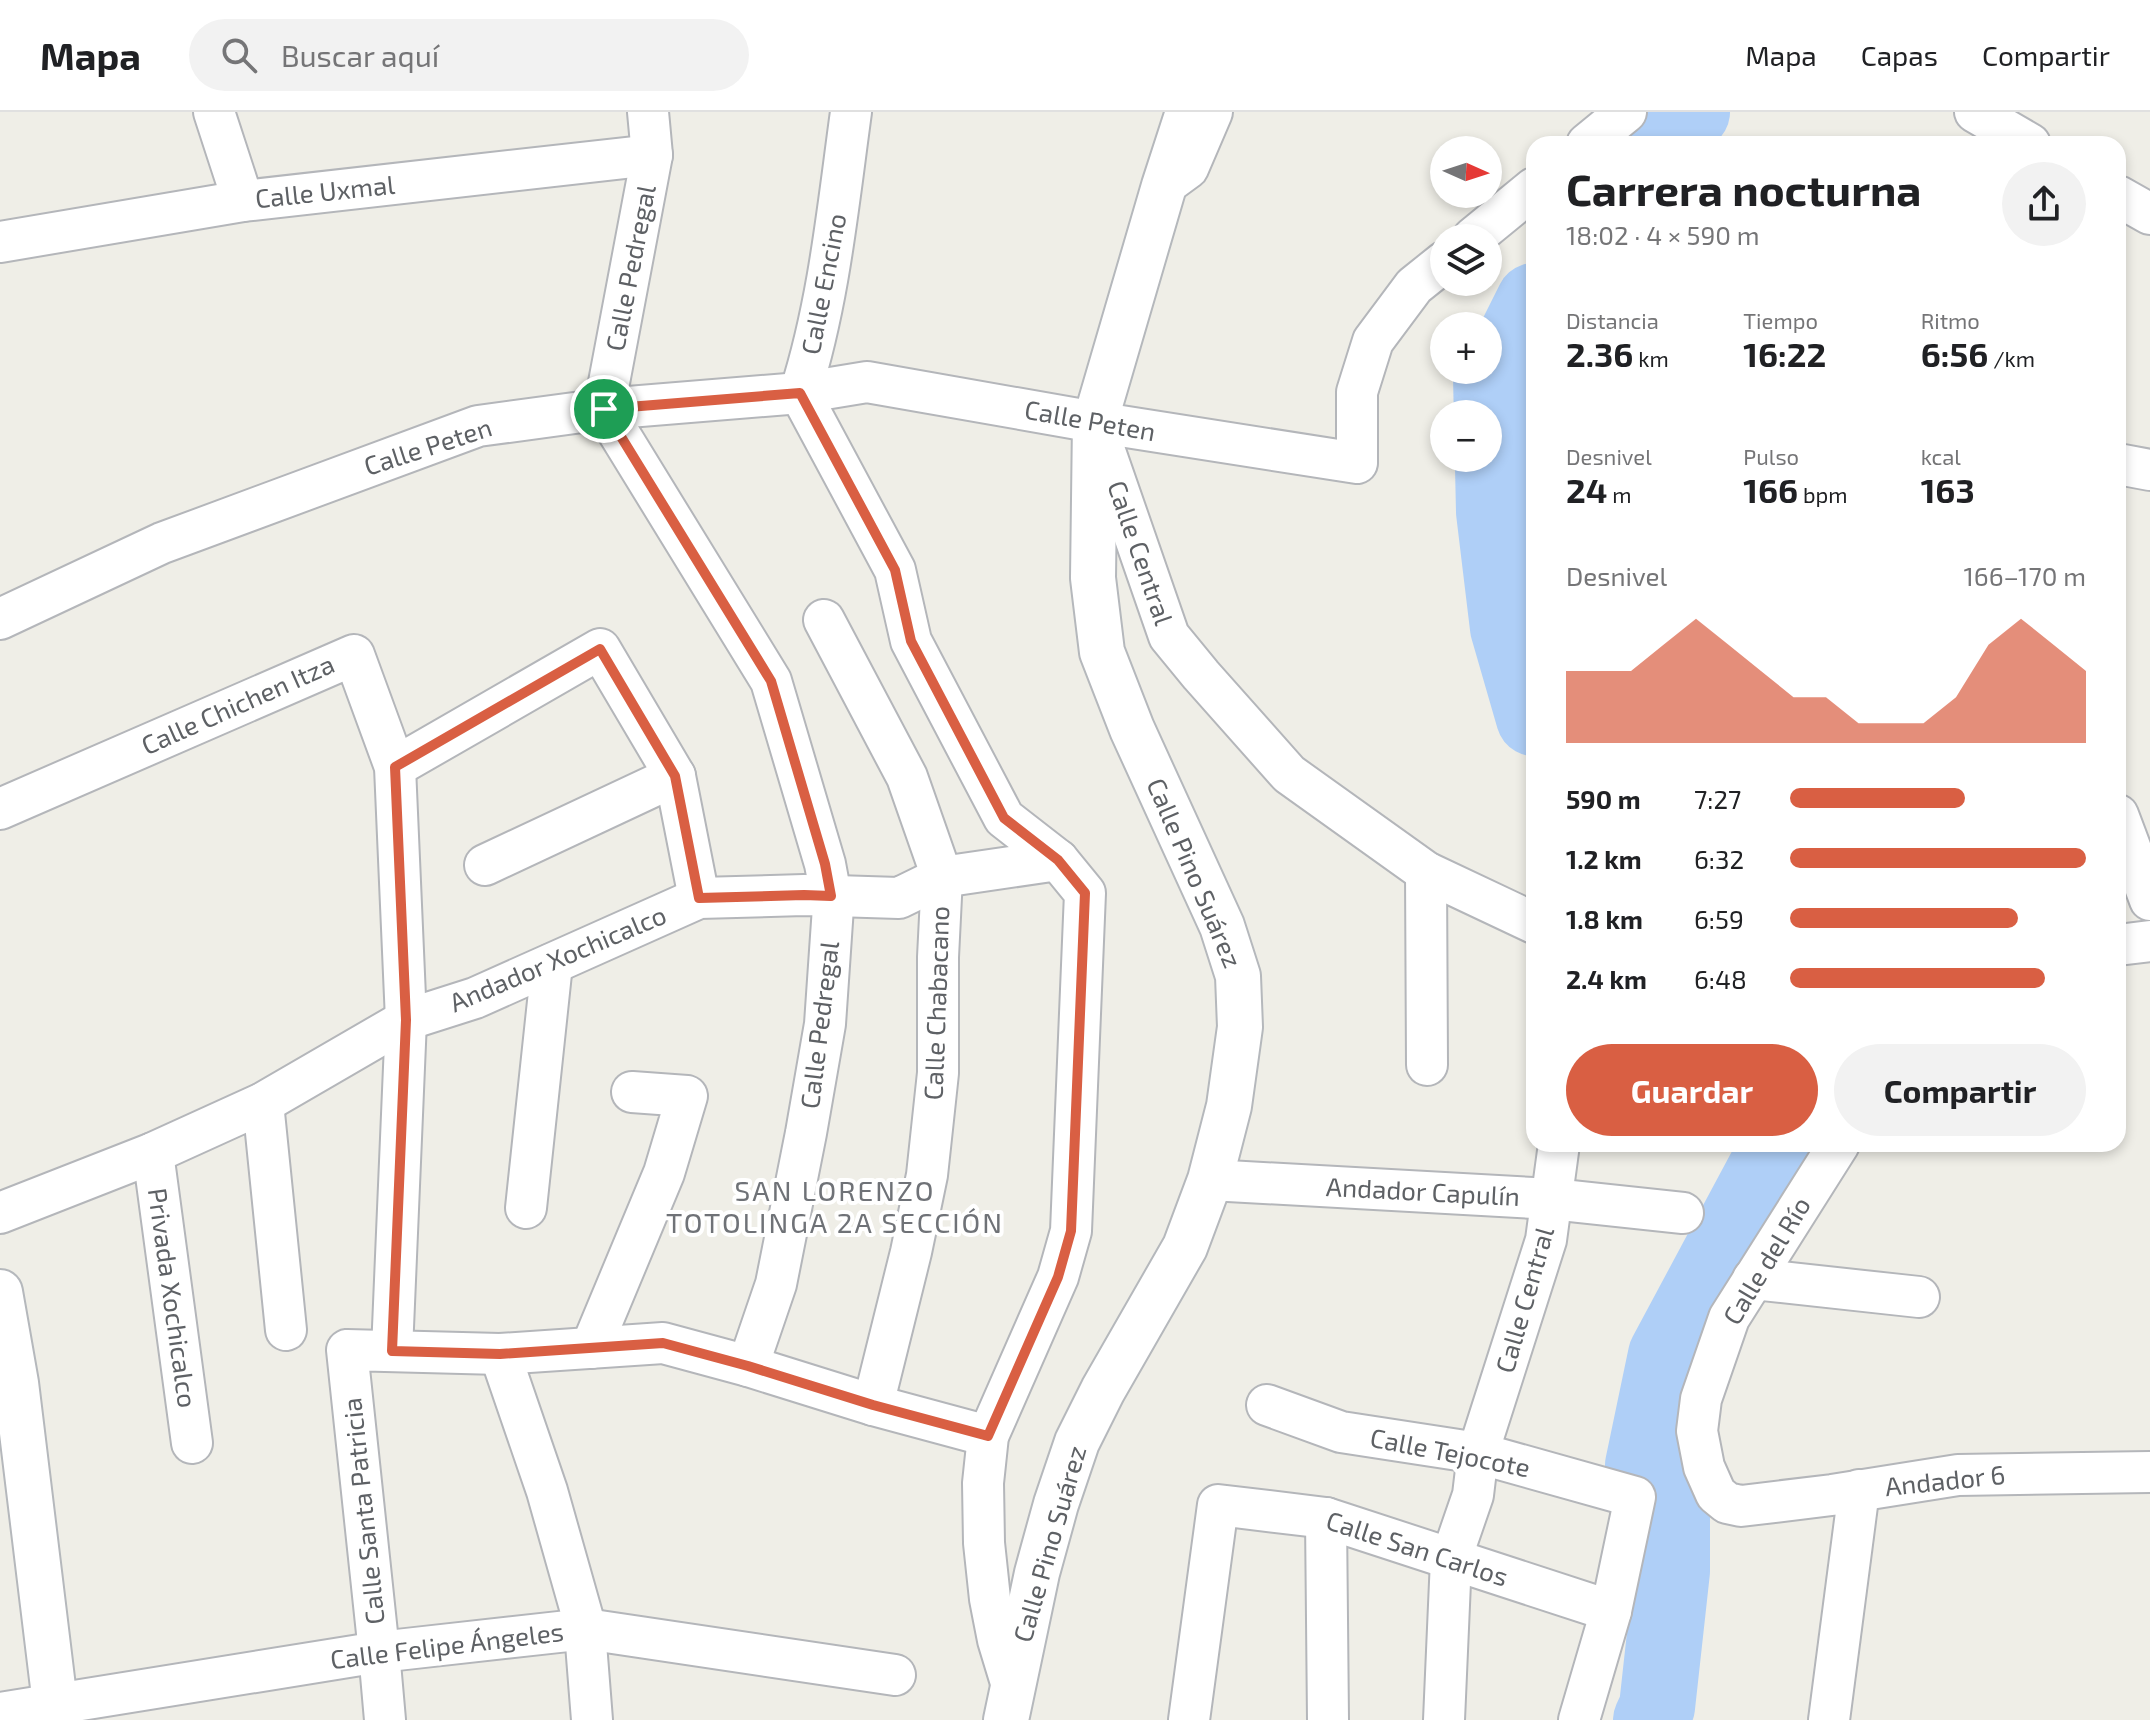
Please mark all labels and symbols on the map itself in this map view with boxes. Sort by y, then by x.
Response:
north arrow [1430,136,1502,208]
street label: Calle Uxmal [254,168,396,213]
street label: Calle Pedregal [598,182,661,354]
street label: Calle Encino [794,211,851,357]
pin [570,375,638,443]
street label: Calle Peten [1022,393,1158,446]
street label: Calle Peten [360,410,495,481]
street label: Calle Central [1102,476,1181,629]
street label: Calle Chichen Itza [136,647,339,760]
street label: Calle Pino Suárez [1142,773,1249,972]
street label: Andador Xochicalco [444,898,670,1017]
street label: Calle Chabacano [917,905,954,1101]
street label: Calle Pedregal [793,939,844,1110]
street label: Andador Capulín [1325,1170,1521,1211]
district label: SAN LORENZO TOTOLINGA 2A SECCIÓN [666,1173,1004,1239]
street label: Privada Xochicalco [143,1186,204,1410]
street label: Calle del Río [1716,1191,1816,1330]
street label: Calle Central [1488,1223,1559,1376]
street label: Calle Santa Patricia [335,1396,390,1626]
street label: Calle Tejocote [1368,1421,1533,1482]
street label: Calle Pino Suárez [1006,1442,1091,1645]
street label: Andador 6 [1883,1458,2006,1501]
street label: Calle San Carlos [1323,1504,1512,1592]
street label: Calle Felipe Ángeles [328,1615,565,1674]

